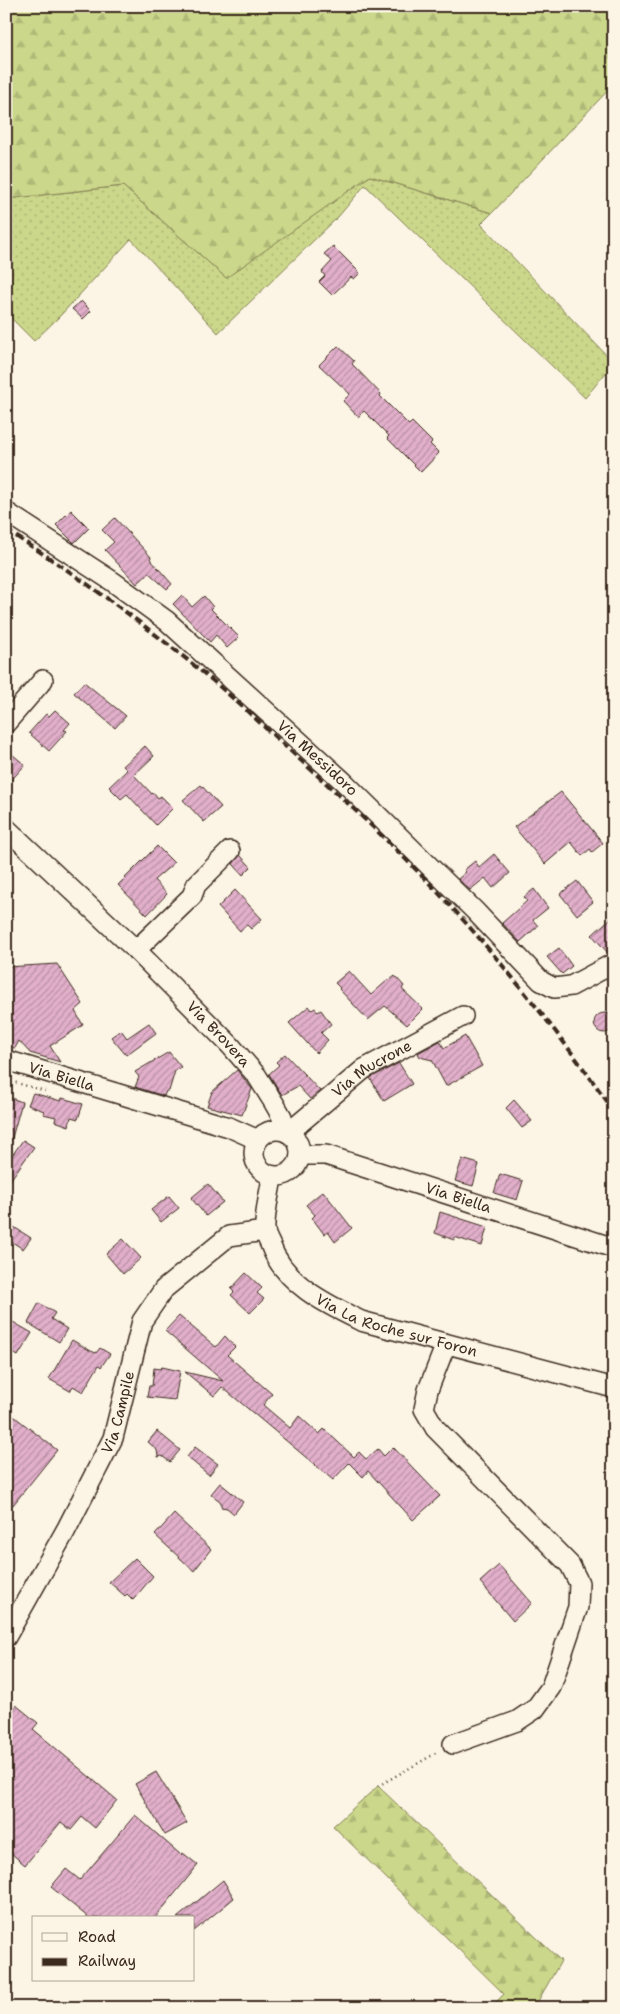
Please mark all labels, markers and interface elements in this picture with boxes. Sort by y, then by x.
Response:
street label: Via Messidoro [273,716,362,800]
street label: Via Brovera [182,997,255,1072]
street label: Via Mucrone [328,1035,415,1102]
street label: Via Biella [26,1057,98,1096]
street label: Via Biella [423,1178,494,1218]
street label: Via La Roche sur Foron [312,1289,479,1361]
street label: Via Campile [97,1369,139,1457]
legend [32,1916,195,1982]
text: Road [78,1927,116,1947]
text: Railway [78,1951,136,1971]

